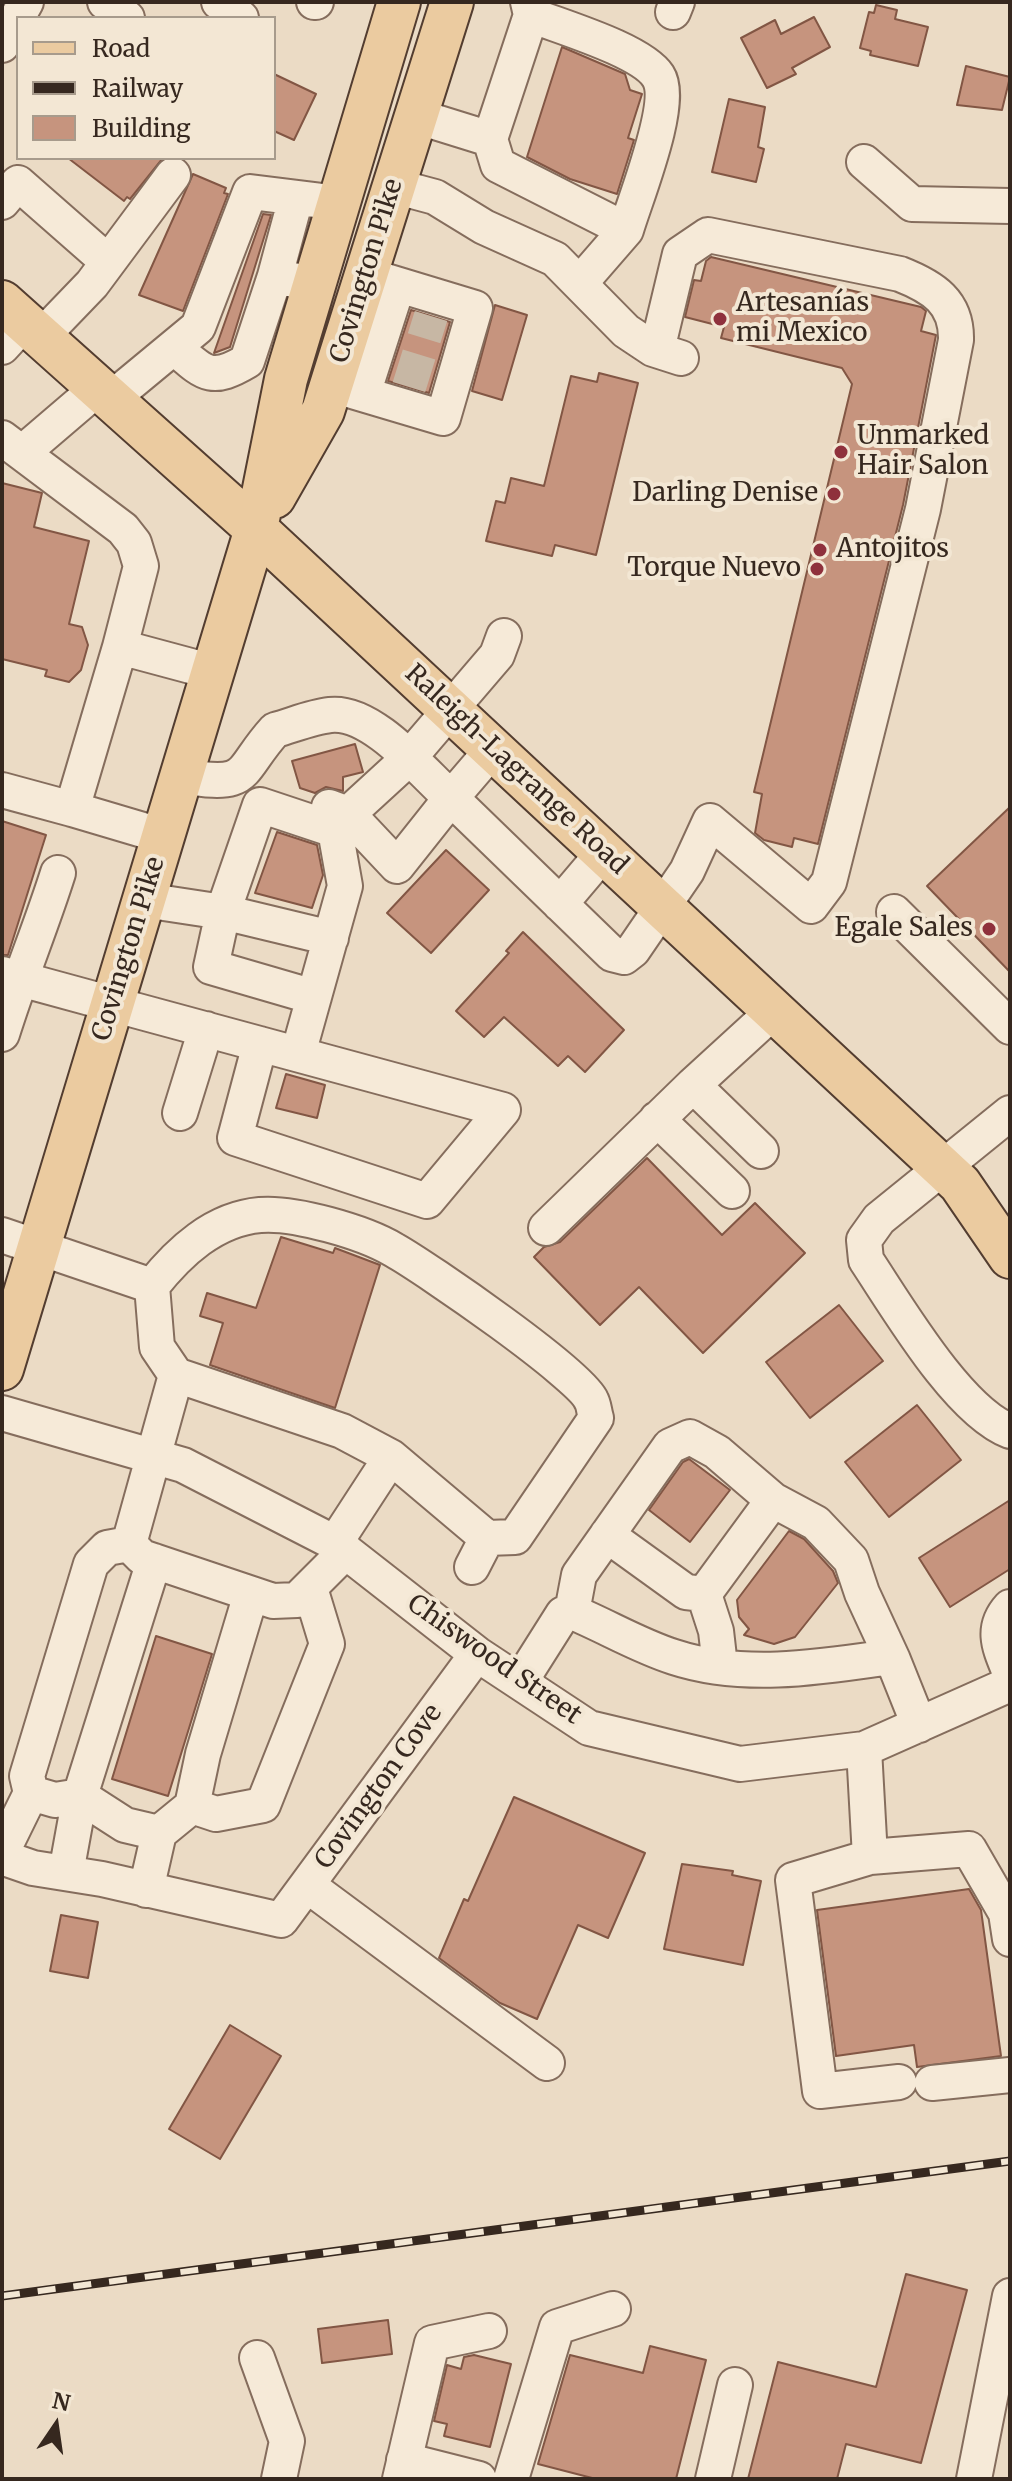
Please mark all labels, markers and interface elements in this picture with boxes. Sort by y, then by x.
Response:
legend [16,16,276,160]
text: Road [92,33,150,64]
text: Railway [92,73,183,104]
text: Building [92,113,191,144]
street label: Covington Pike [324,175,410,367]
place label: Artesanías mi Mexico [736,288,869,350]
marker: Artesanías mi Mexico [711,310,729,328]
place label: Unmarked Hair Salon [857,421,989,482]
marker: Unmarked Hair Salon [832,443,850,461]
place label: Darling Denise [632,478,818,510]
marker: Darling Denise [825,485,843,503]
place label: Antojitos [836,534,949,566]
marker: Antojitos [811,541,829,559]
place label: Torque Nuevo [627,553,801,585]
marker: Torque Nuevo [808,560,826,578]
street label: Raleigh-Lagrange Road [398,659,634,881]
street label: Covington Pike [86,853,172,1045]
place label: Egale Sales [834,913,973,945]
marker: Egale Sales [980,920,998,938]
street label: Chiswood Street [401,1588,587,1732]
street label: Covington Cove [309,1699,449,1875]
north arrow [16,2385,96,2465]
text: N [50,2386,73,2417]

